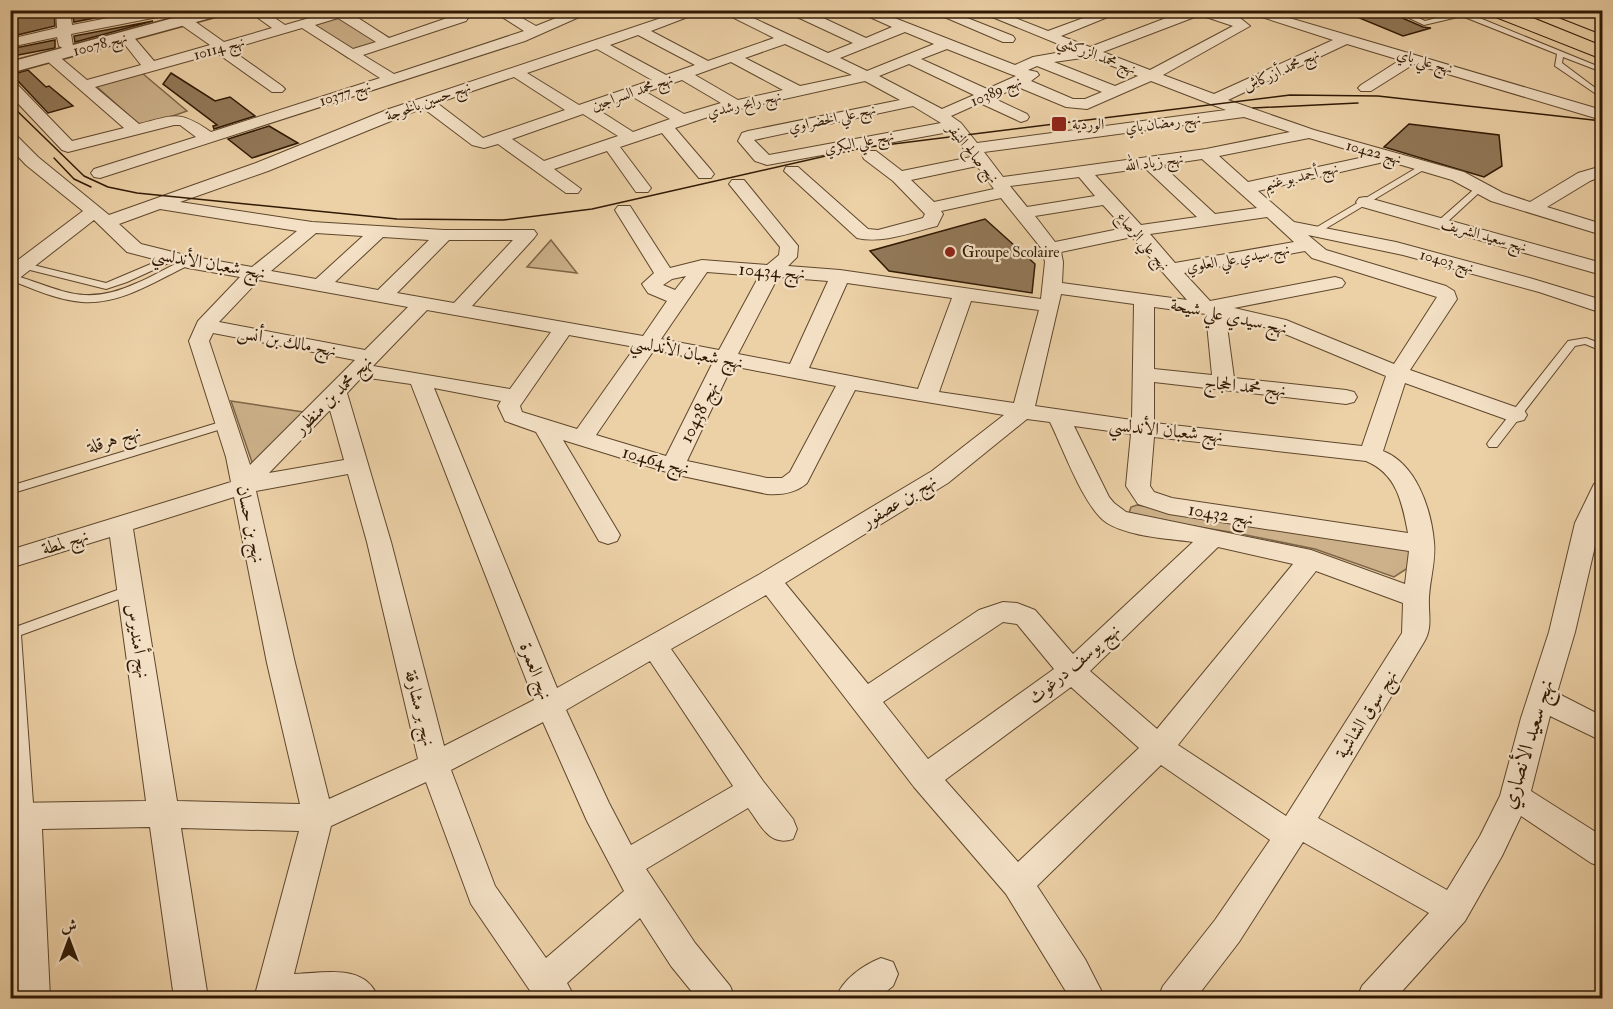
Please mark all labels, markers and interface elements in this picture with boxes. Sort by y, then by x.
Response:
street label: نهج 10078 [71,28,130,65]
street label: نهج 10114 [191,32,248,69]
street label: نهج محمد الزركشي [1053,32,1139,83]
street label: نهج محمد أزركاش [1239,43,1324,100]
street label: نهج علي باي [1394,44,1455,82]
street label: نهج محمد السراجين [589,70,677,119]
street label: نهج 10389 [968,72,1026,115]
street label: نهج 10377 [317,76,375,115]
street label: نهج حسين بالخوجة [383,77,475,129]
street label: نهج رابح رشدي [705,87,784,126]
street label: نهج علي الخضراوي [787,100,878,141]
street label: نهج رمضان باي [1124,109,1203,142]
marker: الوردية [1050,115,1068,133]
place label: الوردية [1072,115,1104,134]
street label: نهج صالح النيفر [938,118,1003,190]
street label: نهج علي البكري [823,126,896,162]
street label: نهج 10422 [1343,136,1404,173]
street label: نهج زياد الله [1123,146,1185,180]
street label: نهج أحمد بو غنيم [1262,157,1341,199]
street label: نهج علي الرصاع [1109,208,1174,278]
street label: نهج سعيد الشريف [1438,214,1529,261]
street label: نهج شعبان الأندلسي [150,240,268,290]
street label: نهج سيدي علي العلوي [1185,240,1292,281]
place label: Groupe Scolaire [962,243,1059,263]
marker: Groupe Scolaire [943,245,957,259]
street label: نهج 10403 [1417,245,1476,282]
street label: نهج 10434 [738,258,806,289]
street label: نهج سيدي علي شيحة [1167,293,1290,345]
street label: نهج مالك بن أنس [235,319,339,366]
street label: نهج شعبان الأندلسي [628,328,746,380]
street label: نهج محمد بن منظور [288,351,380,444]
street label: نهج محمد الحجاج [1202,371,1287,406]
street label: نهج 10438 [675,378,728,448]
street label: نهج شعبان الأندلسي [1107,411,1224,453]
street label: نهج هرقلة [83,420,145,463]
street label: نهج 10464 [619,440,692,484]
street label: نهج بن عصفور [856,469,943,538]
street label: نهج بن حسان [227,483,270,566]
street label: نهج 10432 [1186,498,1255,535]
street label: نهج لمطة [39,524,93,565]
street label: نهج أمنديرس [116,602,157,681]
street label: نهج يوسف درغوث [1024,619,1128,713]
street label: نهج العمرة [510,639,557,705]
street label: نهج سوق الشاشية [1330,666,1406,765]
street label: نهج بر مشارقة [395,668,440,750]
street label: نهج سعيد الأنصاري [1493,675,1565,814]
north arrow [39,910,99,970]
text: ش [61,916,77,936]

